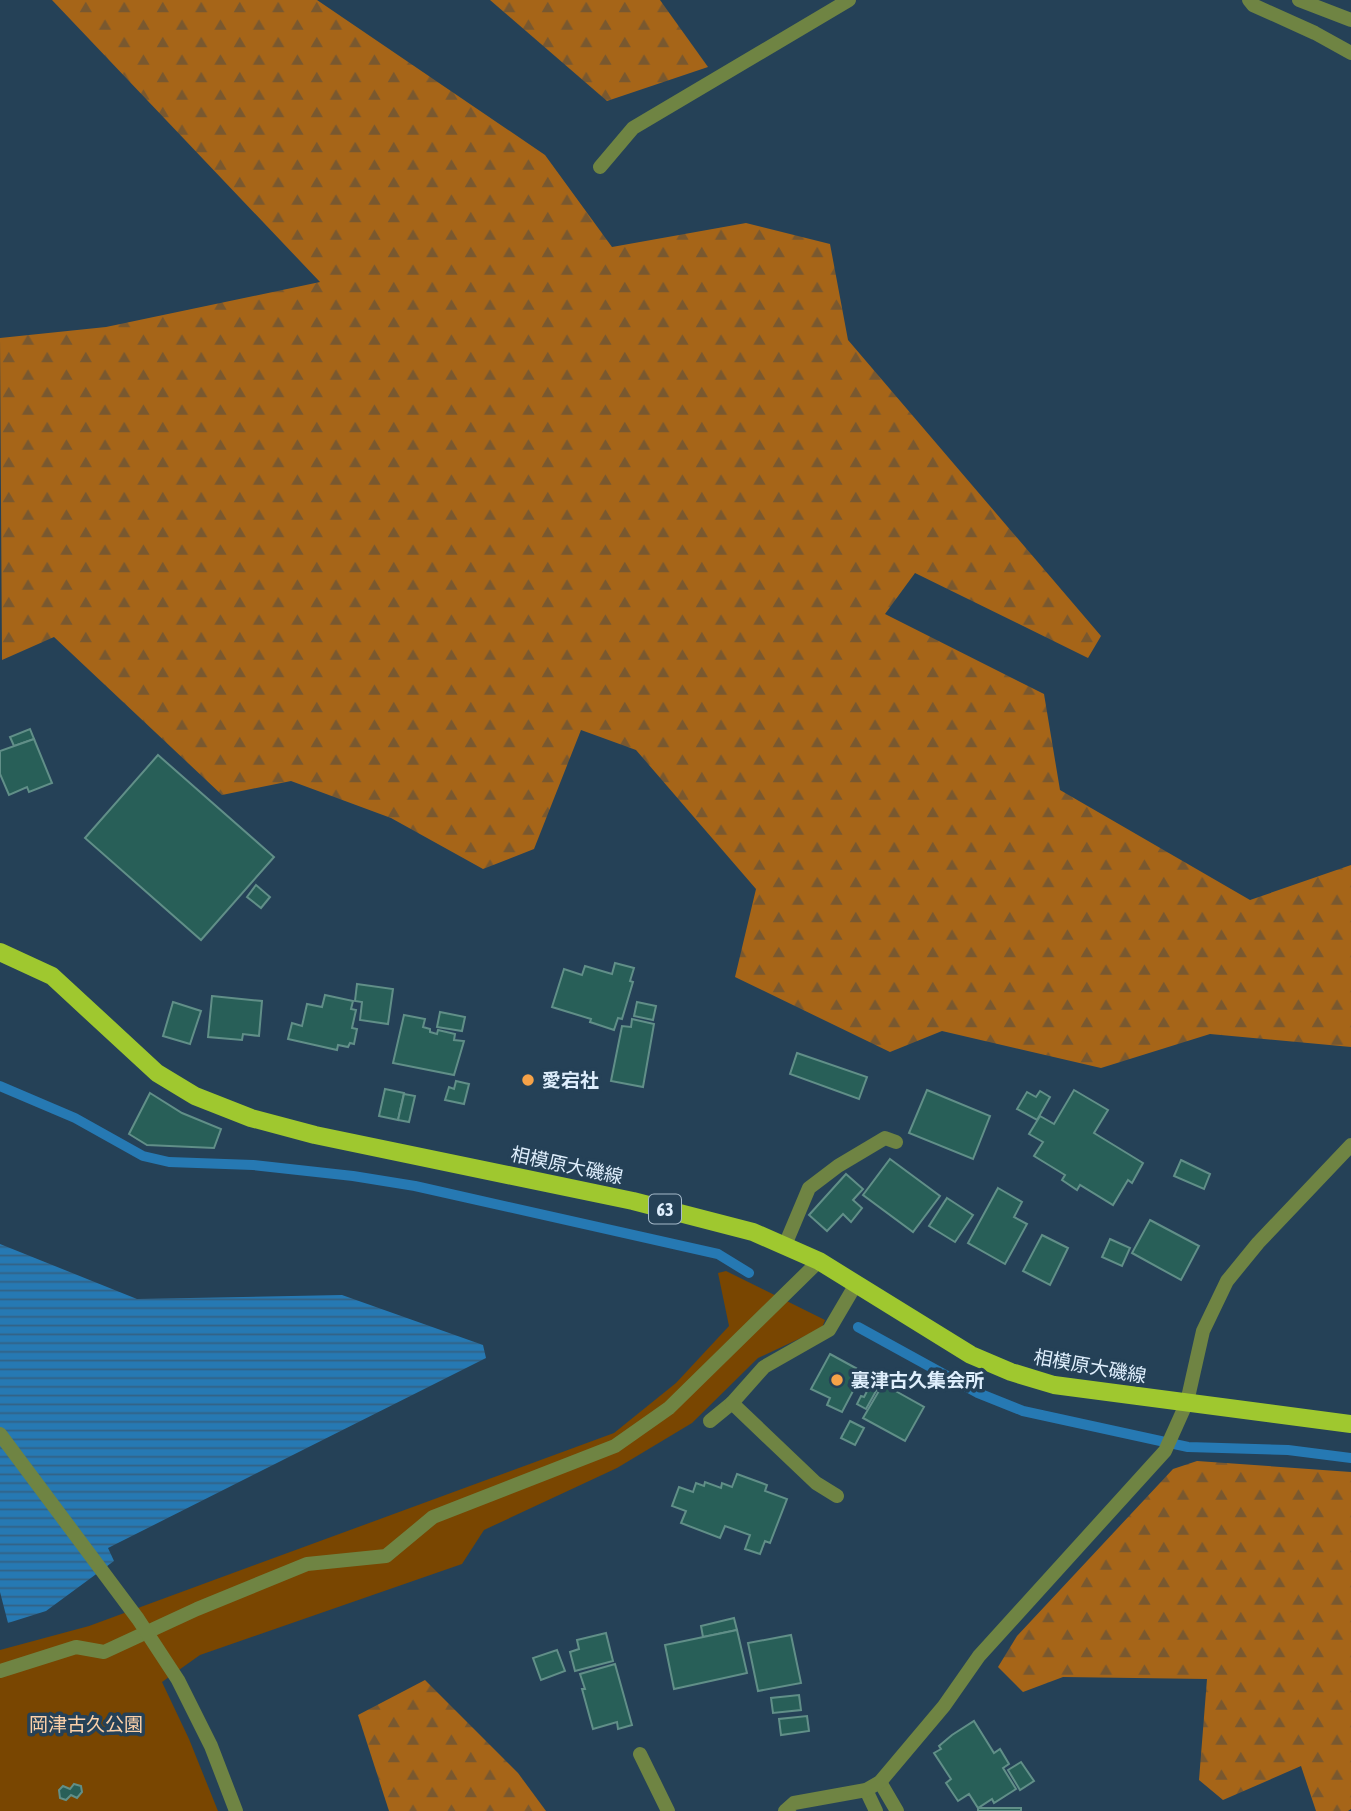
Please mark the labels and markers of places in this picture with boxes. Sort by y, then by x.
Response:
place label: 愛宕社 [542,1069,599,1091]
marker: 愛宕社 [520,1072,536,1088]
place label: 裏津古久集会所 [851,1369,984,1391]
marker: 裏津古久集会所 [829,1372,845,1388]

